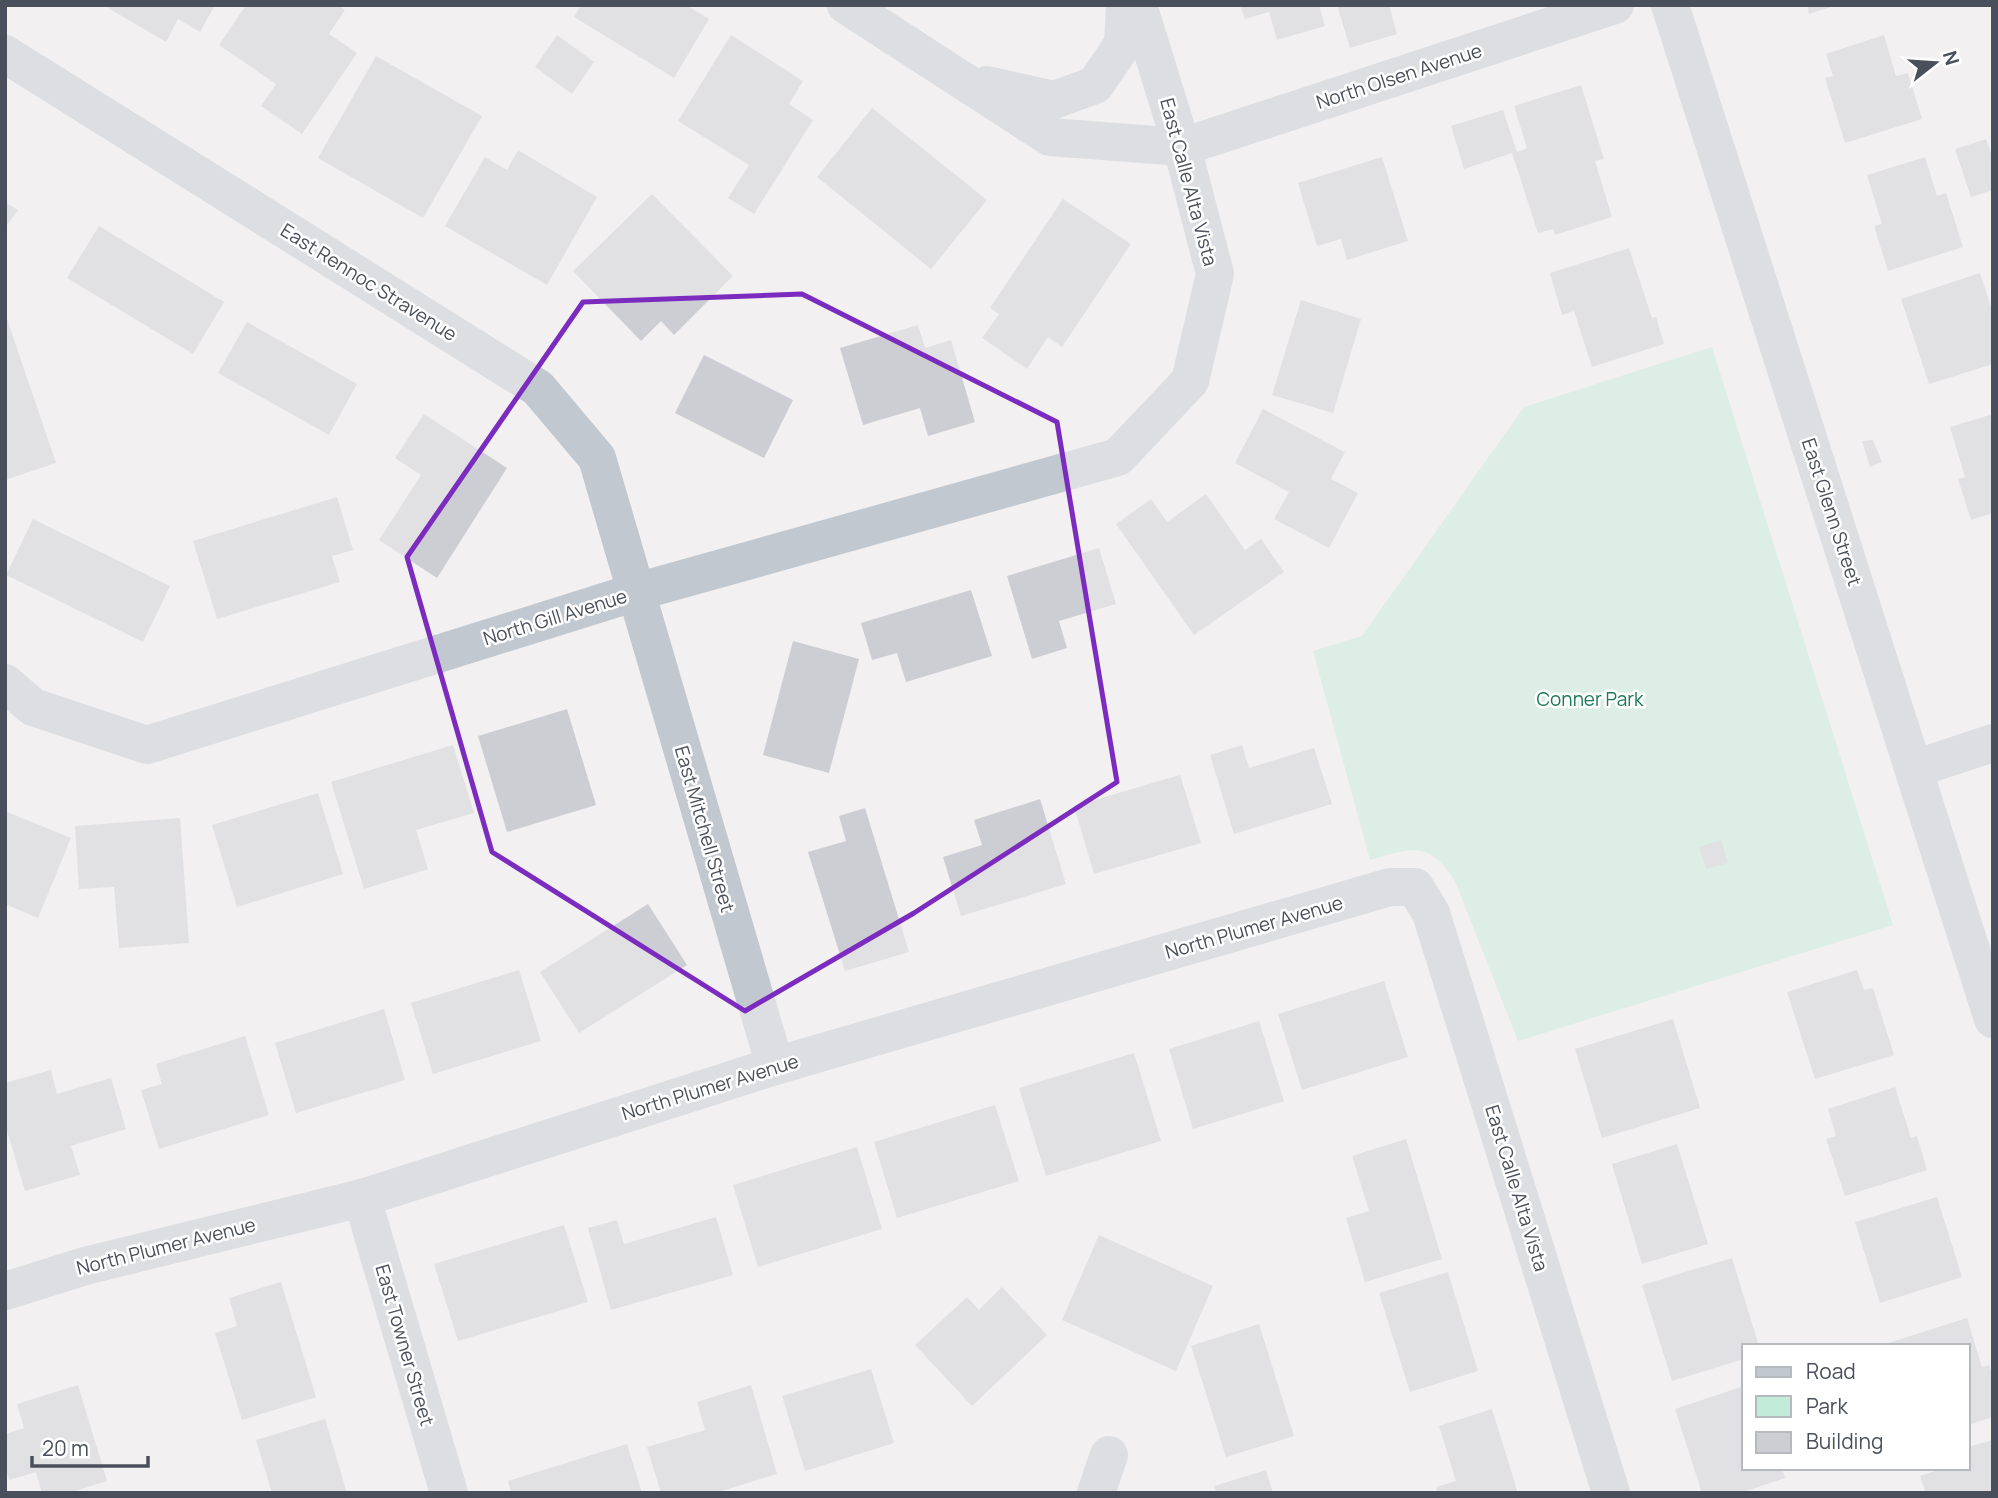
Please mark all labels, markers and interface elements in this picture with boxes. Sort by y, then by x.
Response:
north arrow [1900,28,1970,98]
street label: North Olsen Avenue [1313,37,1485,115]
text: N [1937,48,1966,68]
street label: East Calle Alta Vista [1154,95,1224,269]
street label: East Rennoc Stravenue [276,217,462,347]
street label: East Glenn Street [1796,435,1868,589]
street label: North Gill Avenue [480,583,630,651]
park label: Conner Park [1537,686,1644,712]
street label: East Mitchell Street [669,743,741,915]
street label: North Plumer Avenue [1162,889,1346,965]
street label: North Plumer Avenue [618,1048,802,1126]
street label: East Calle Alta Vista [1479,1102,1555,1274]
street label: North Plumer Avenue [74,1211,258,1281]
street label: East Towner Street [370,1261,440,1429]
legend [1742,1344,1970,1470]
text: Road [1806,1357,1856,1385]
text: Park [1806,1392,1848,1420]
scale bar [32,1424,147,1468]
text: Building [1806,1427,1883,1455]
text: 20 m [42,1434,89,1462]

